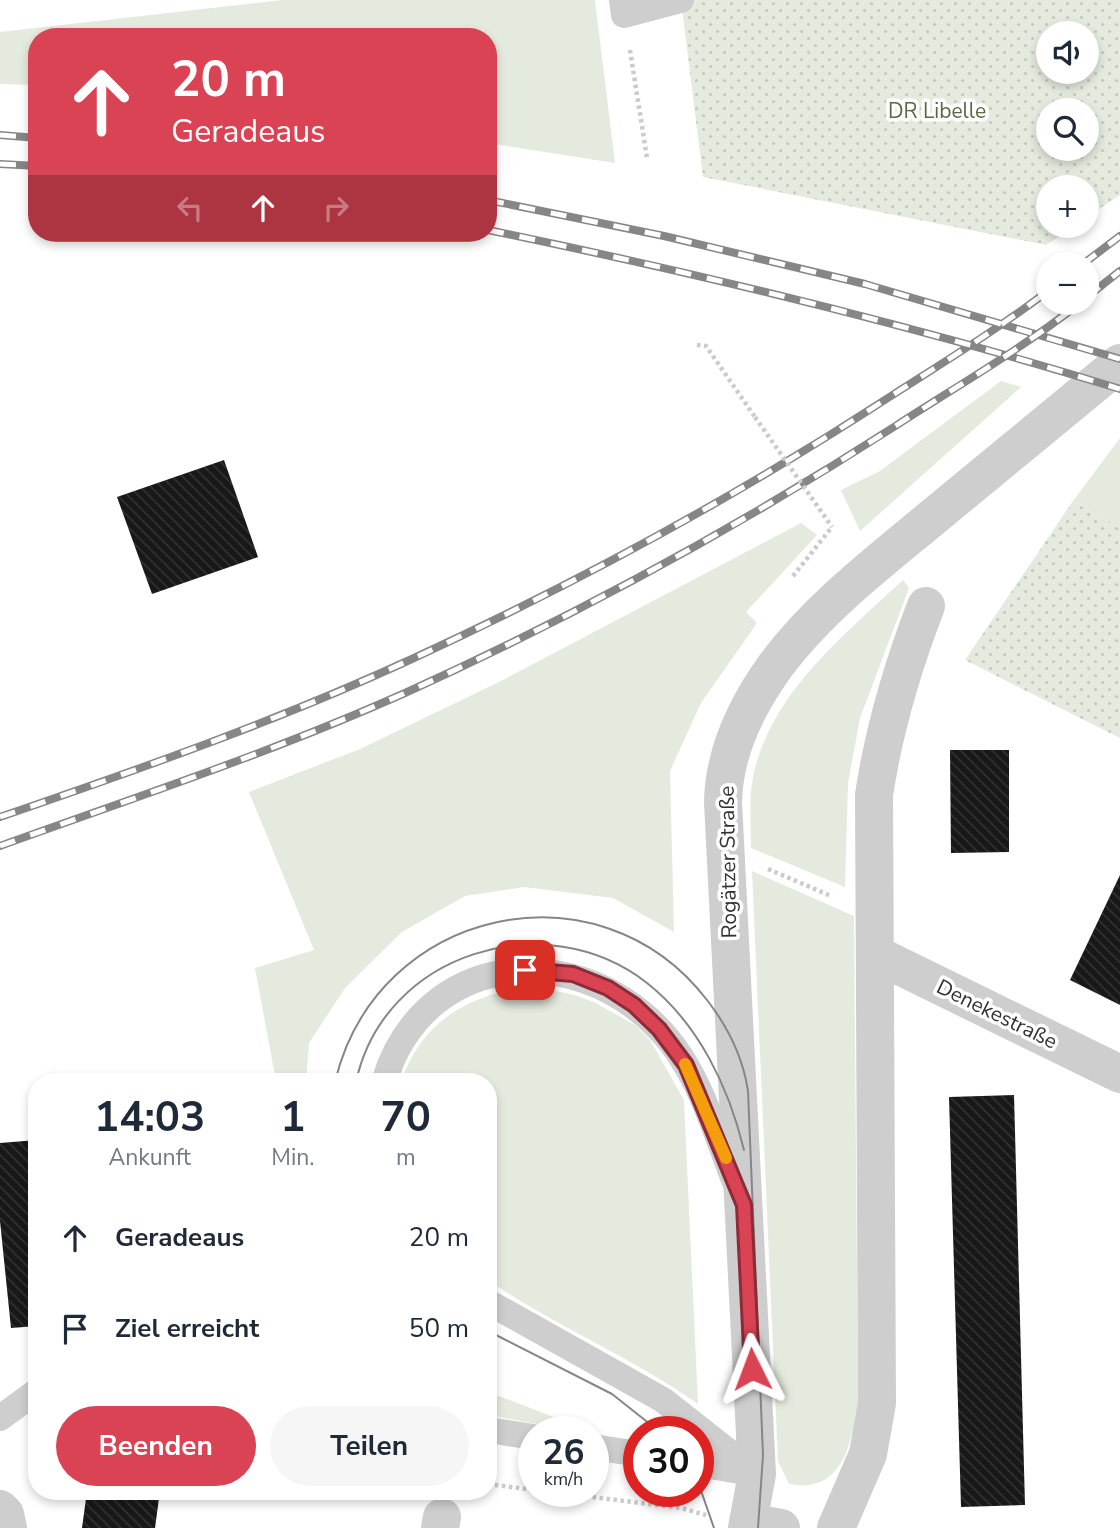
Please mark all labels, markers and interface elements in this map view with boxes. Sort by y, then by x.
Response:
map controls [1036,21,1099,315]
button: sound [1036,21,1099,84]
text: 20 m [171,46,286,113]
icon: ahead [56,56,147,147]
park label: DR Libelle [888,97,986,125]
button: search [1036,98,1099,161]
text: Geradeaus [171,110,326,153]
button: + [1036,175,1099,238]
icon: left [171,189,209,227]
icon: ahead [244,189,282,227]
icon: right [317,189,355,227]
button: − [1036,252,1099,315]
street label: Rogätzer Straße [713,785,743,939]
pin [495,940,555,1000]
icon: arrive [506,951,544,989]
street label: Denekestraße [932,973,1062,1055]
text: 14:03 [94,1089,205,1146]
text: 1 [280,1089,306,1146]
text: 70 [381,1089,431,1146]
text: Ankunft [108,1142,191,1173]
text: Min. [271,1142,315,1173]
text: m [396,1142,416,1173]
icon: ahead [56,1219,94,1257]
text: Geradeaus [115,1220,244,1255]
text: 20 m [409,1220,469,1255]
icon: arrive [56,1310,94,1348]
text: Ziel erreicht [115,1311,259,1346]
text: 50 m [409,1311,469,1346]
position arrow [715,1332,789,1406]
button: Beenden [56,1406,256,1486]
button: Teilen [270,1406,469,1486]
speed limit sign: 30 [623,1416,714,1507]
text: 26 [542,1429,585,1476]
text: km/h [544,1467,583,1491]

